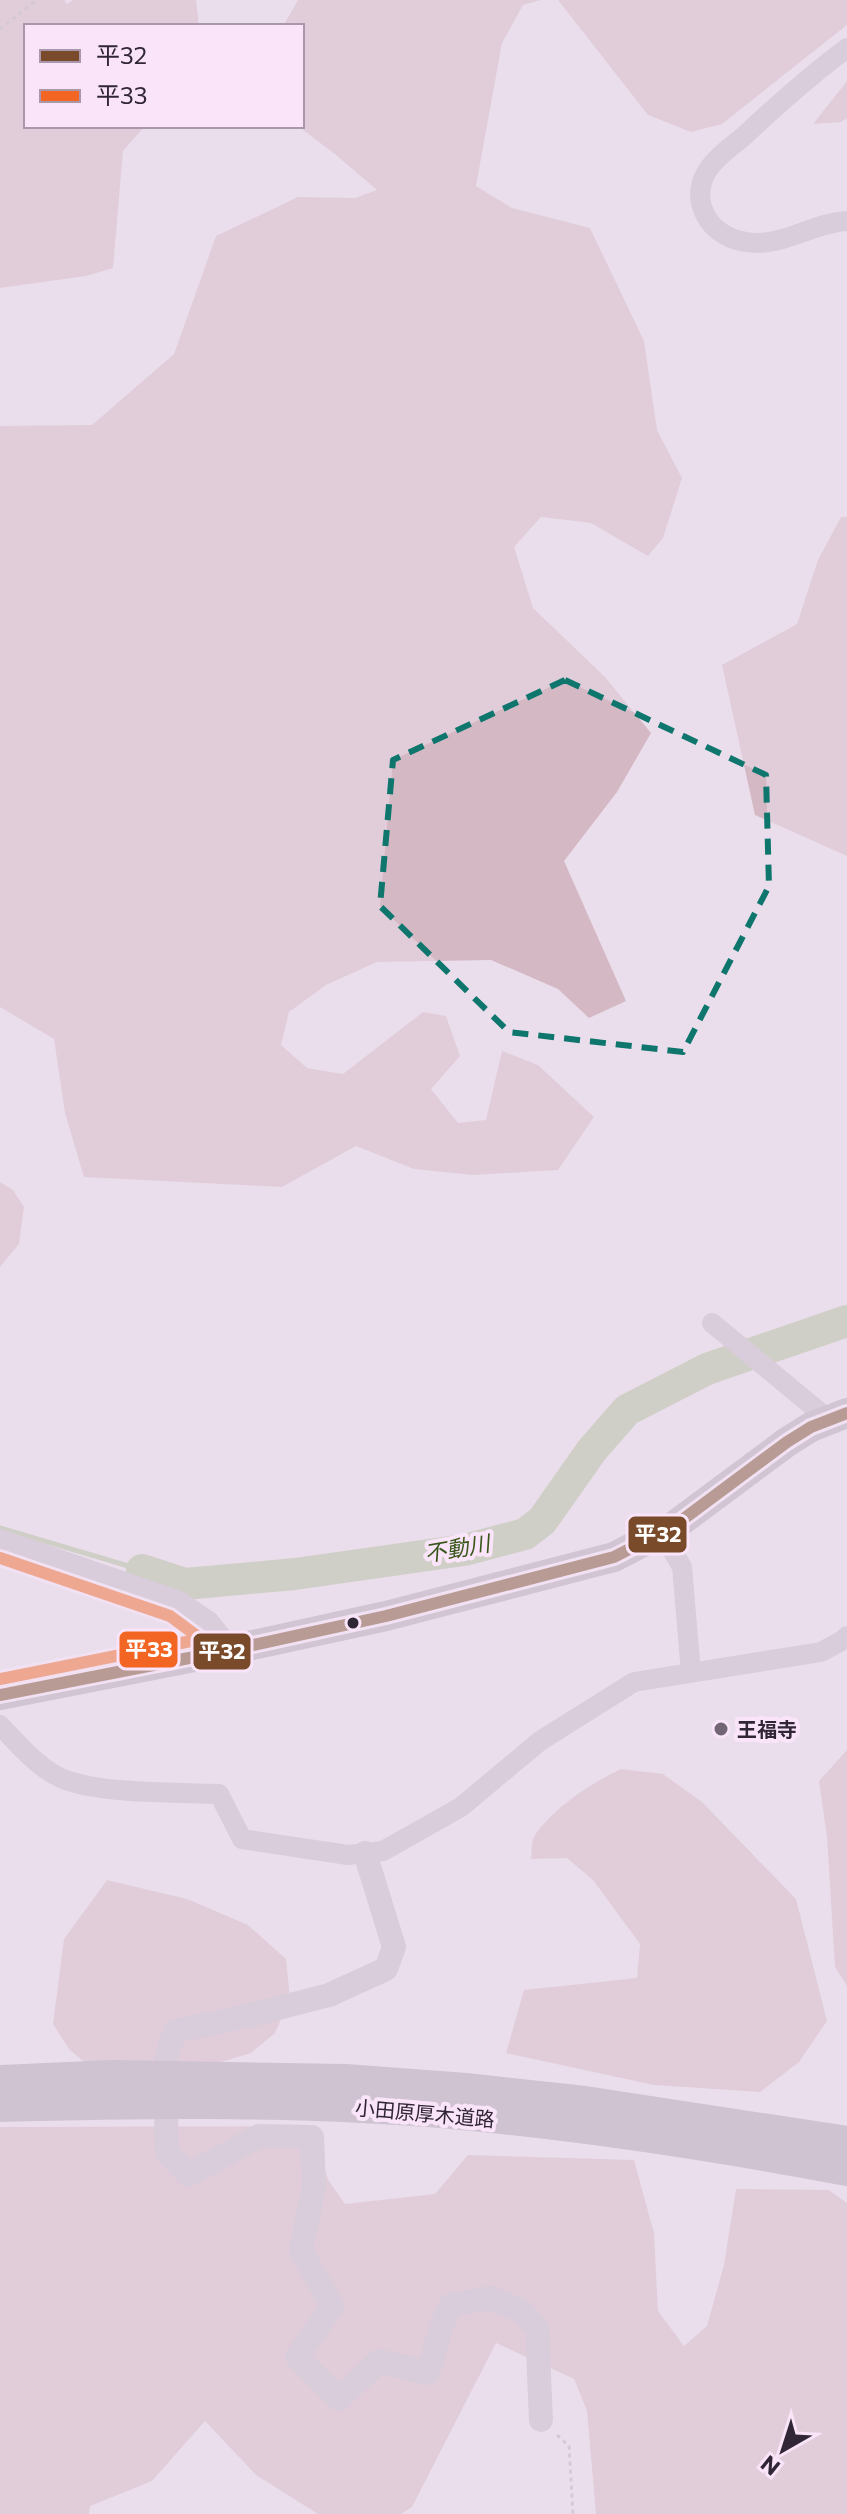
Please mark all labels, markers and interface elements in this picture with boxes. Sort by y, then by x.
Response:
legend [24,24,304,128]
text: 平32 [96,40,147,69]
text: 平33 [96,80,147,109]
line badge: 平32 [627,1515,688,1554]
text: 平32 [634,1520,682,1547]
water label: 不動川 [422,1529,494,1567]
unlabelled marker [345,1615,361,1631]
line badge: 平33 [118,1630,179,1669]
line badge: 平32 [192,1632,252,1671]
text: 平33 [125,1635,173,1662]
text: 平32 [198,1637,246,1664]
place label: 王福寺 [737,1717,797,1741]
marker: 王福寺 [712,1720,730,1738]
street label: 小田原厚木道路 [354,2095,496,2131]
north arrow [743,2410,823,2490]
text: N [755,2450,785,2482]

